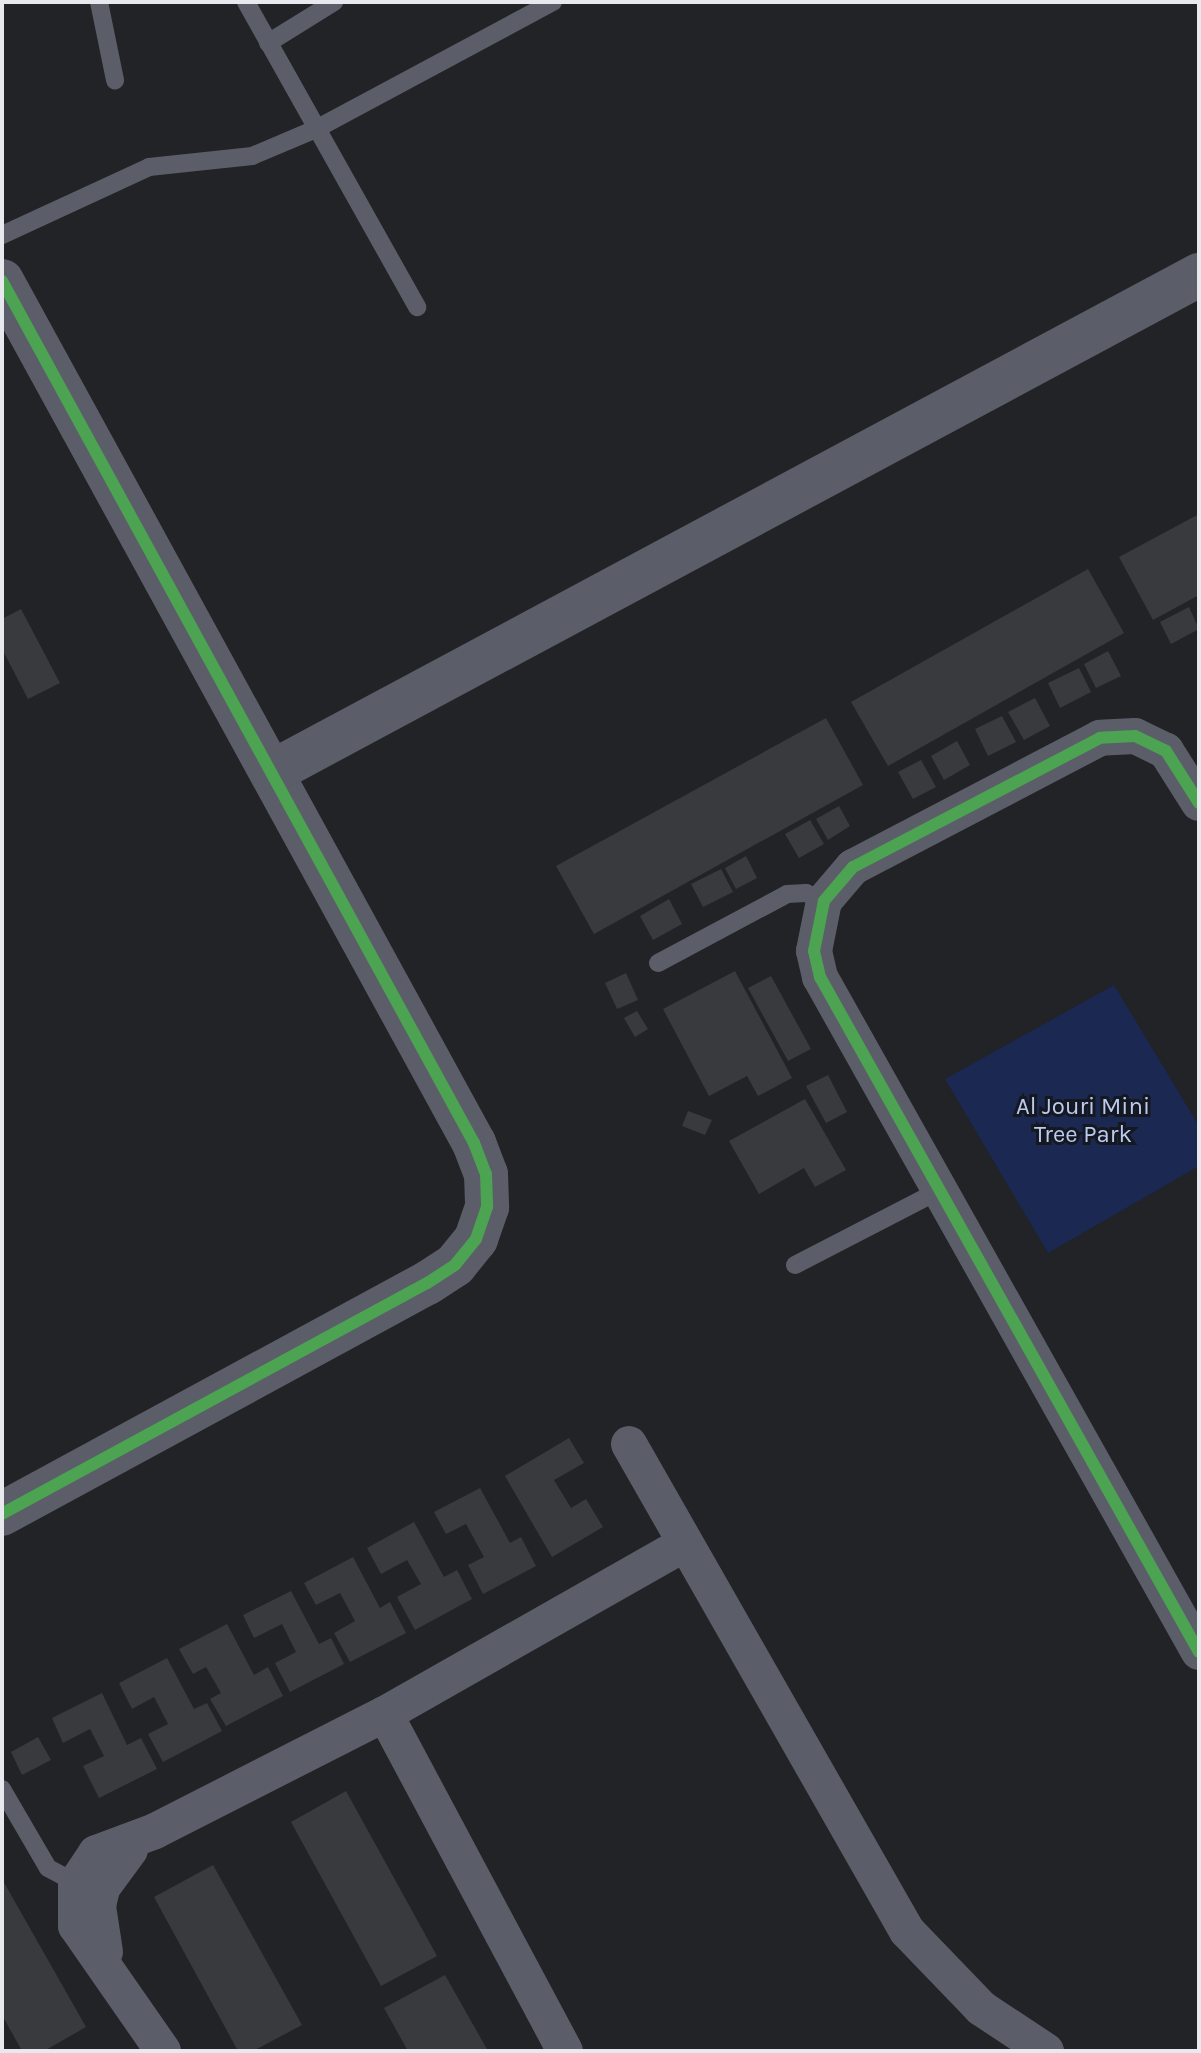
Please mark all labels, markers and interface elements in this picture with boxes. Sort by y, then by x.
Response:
park label: Al Jouri Mini Tree Park [1016,1093,1150,1149]

